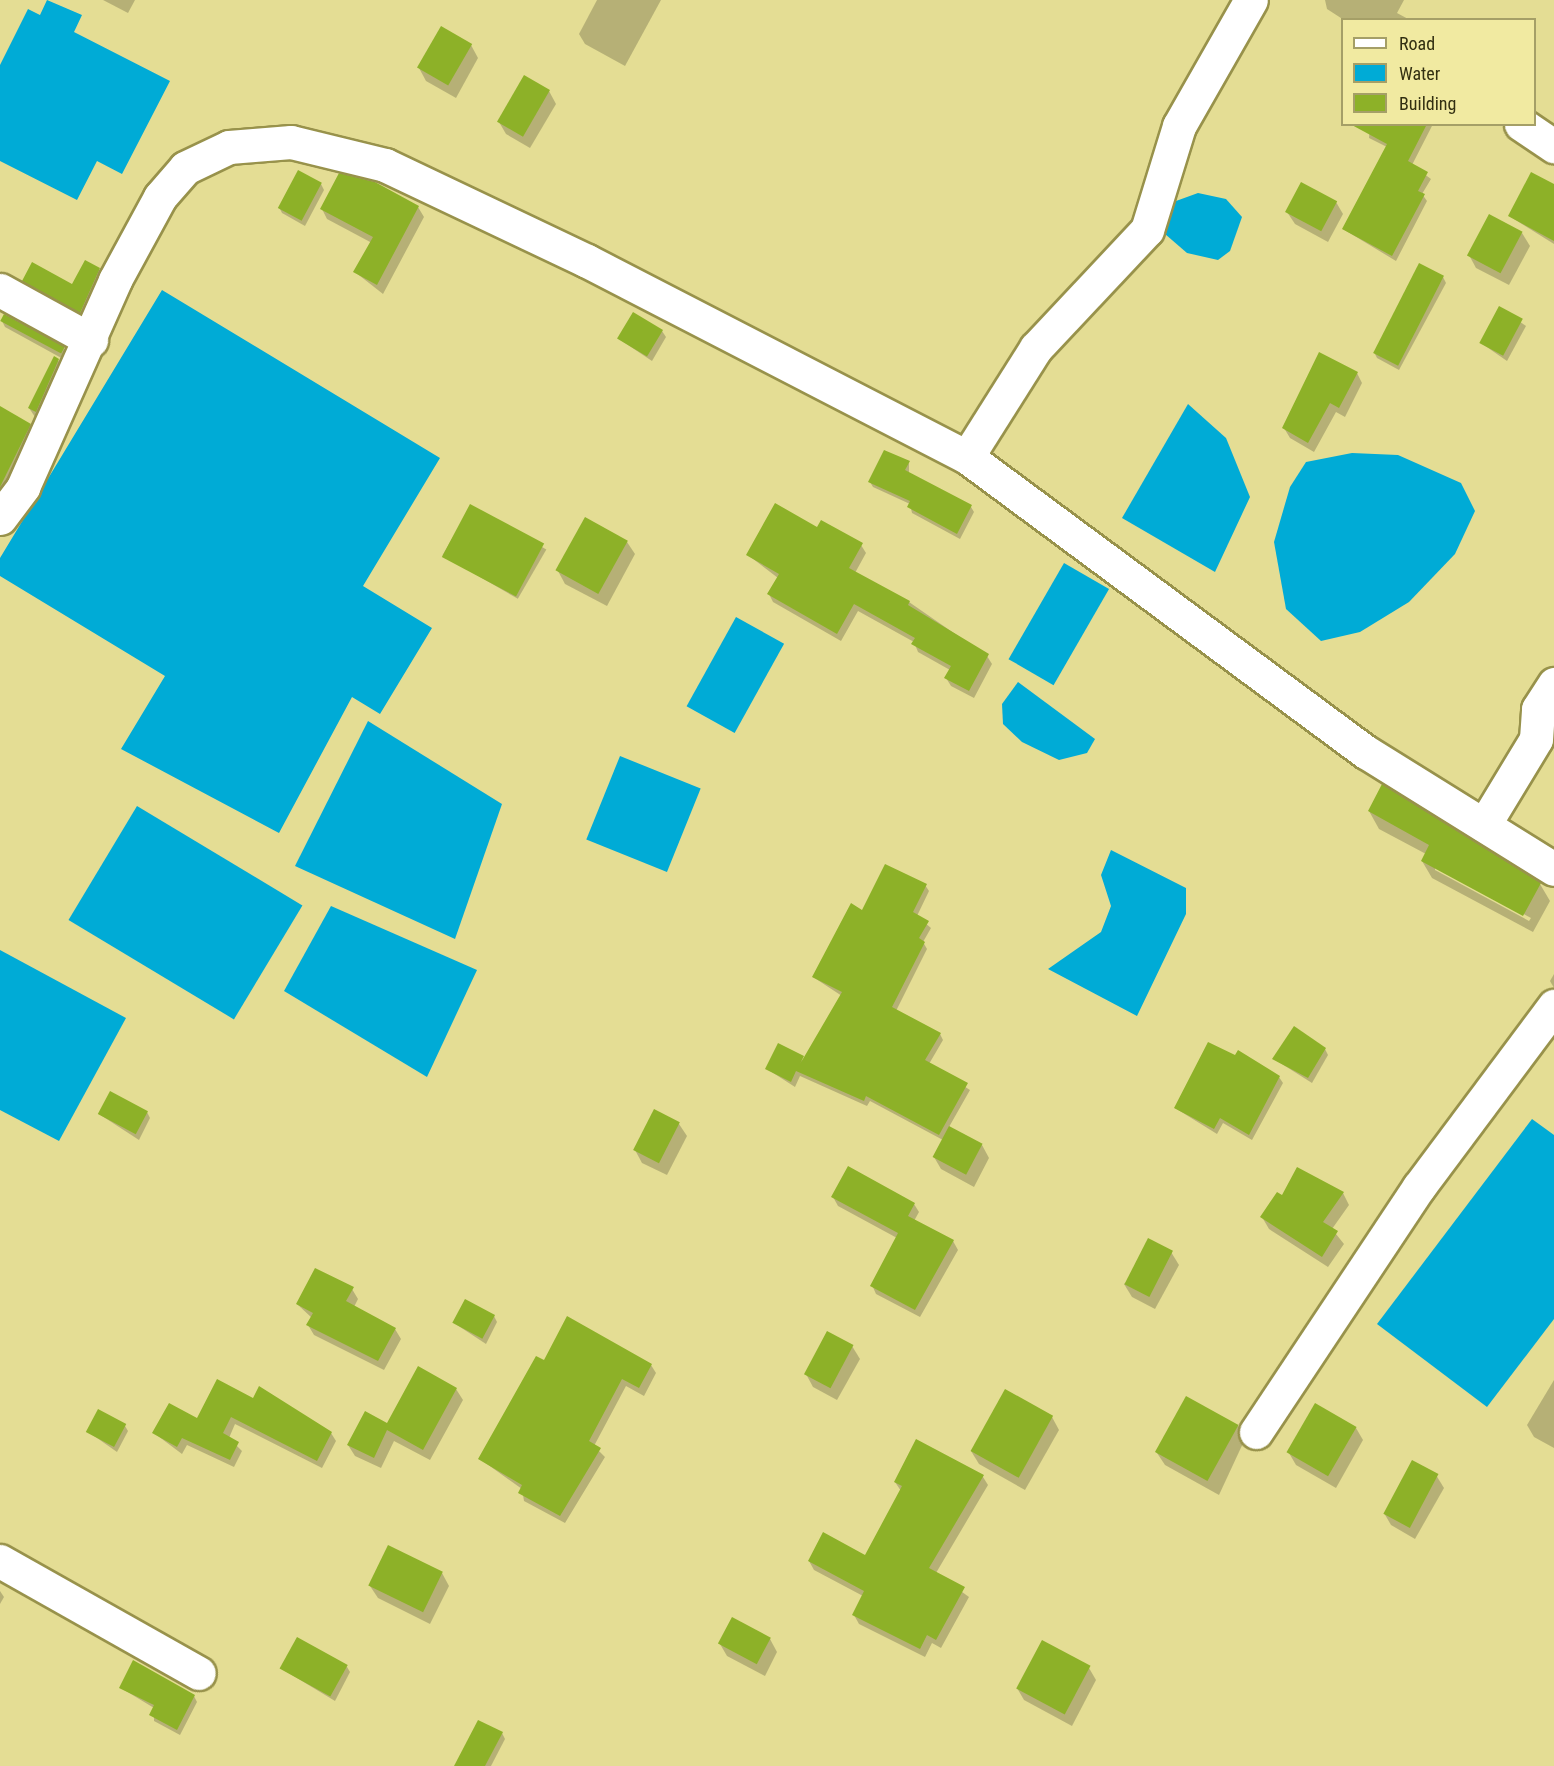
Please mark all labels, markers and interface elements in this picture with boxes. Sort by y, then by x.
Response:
legend [1341,18,1536,126]
text: Road [1399,33,1435,54]
text: Water [1399,63,1440,84]
text: Building [1399,93,1456,114]

